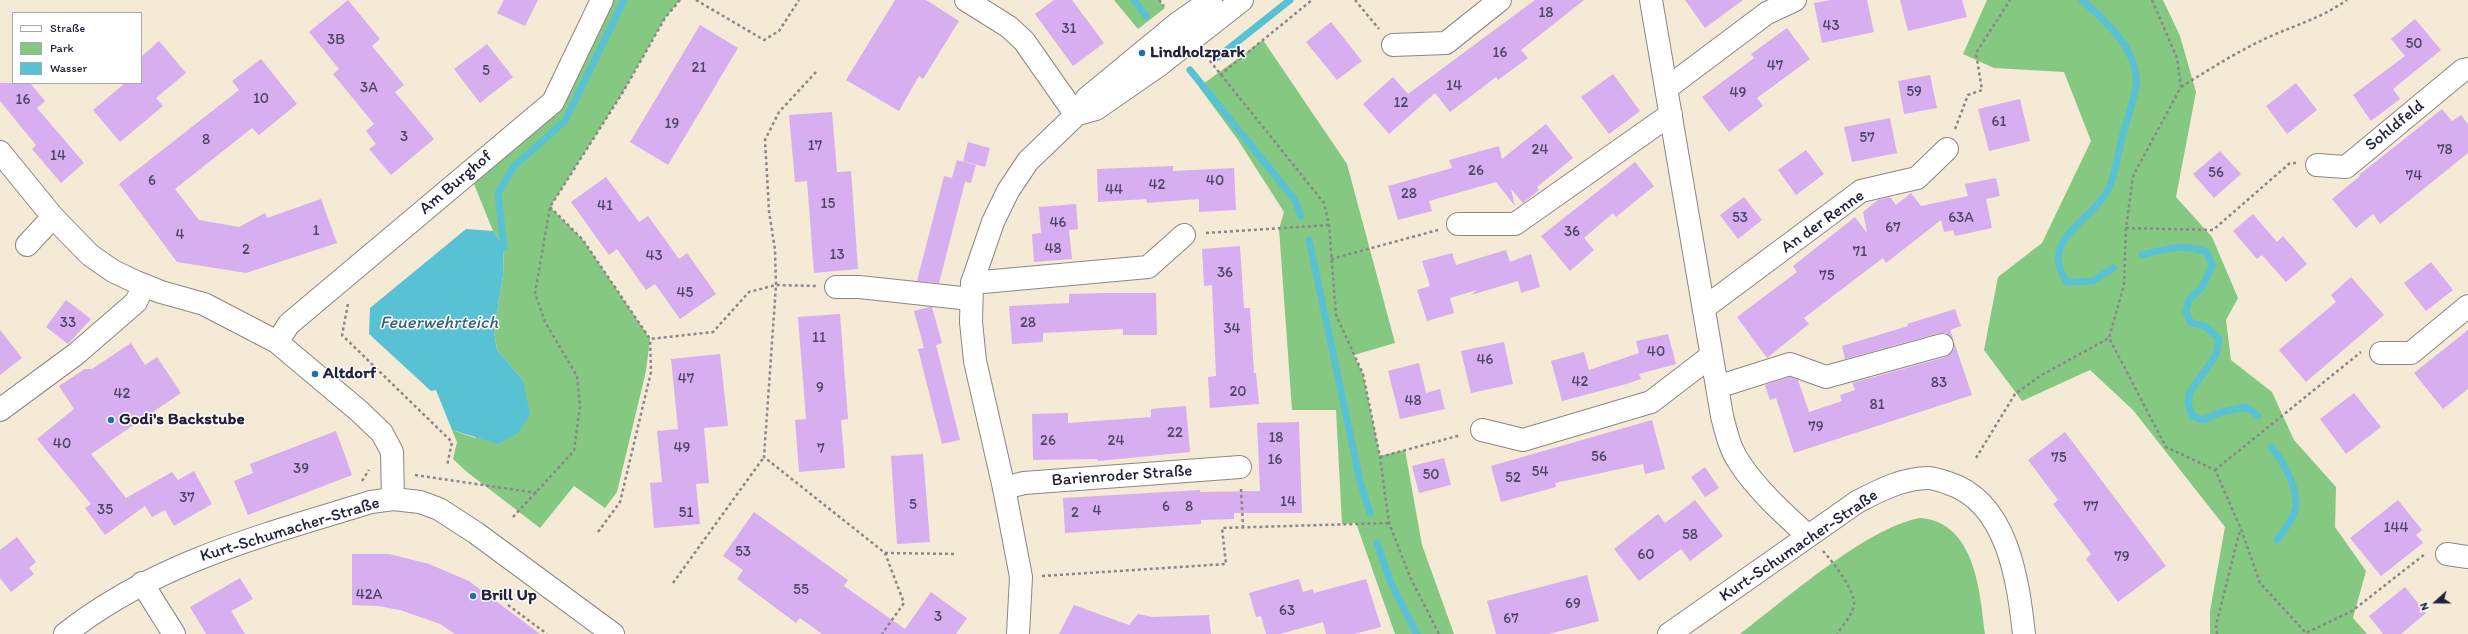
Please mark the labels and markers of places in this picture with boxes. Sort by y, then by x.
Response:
place label: Lindholzpark [1150,43,1245,63]
marker: Lindholzpark [1137,48,1147,58]
place label: Altdorf [323,364,376,384]
marker: Altdorf [310,369,320,379]
place label: Godi's Backstube [119,410,245,430]
marker: Godi's Backstube [106,415,116,425]
place label: Brill Up [481,586,537,606]
marker: Brill Up [468,591,478,601]

